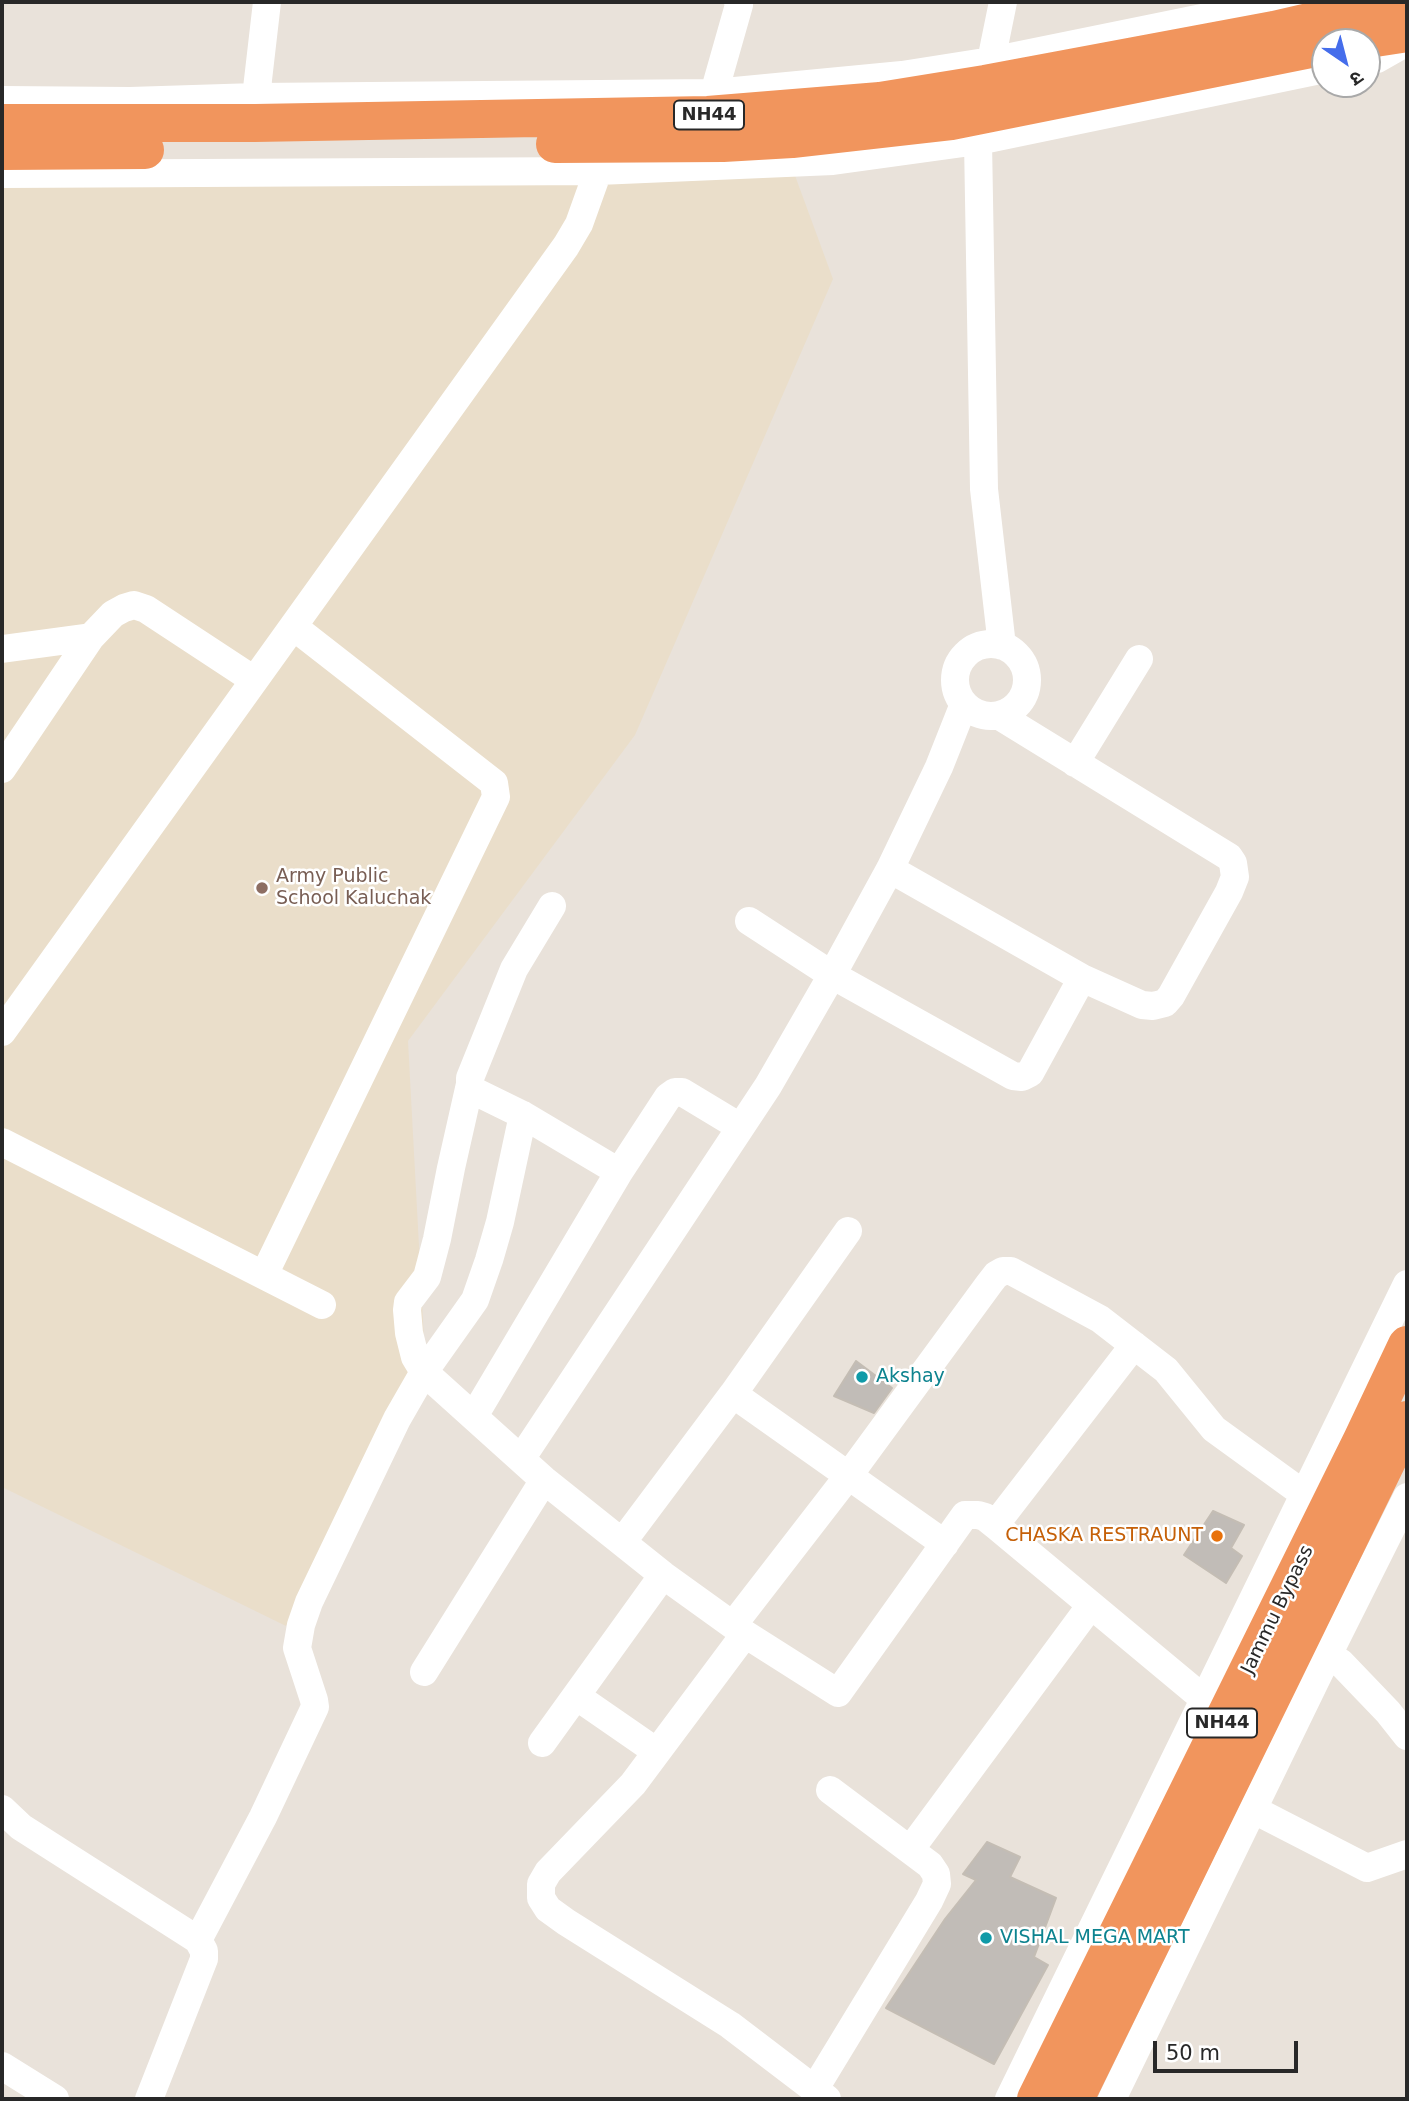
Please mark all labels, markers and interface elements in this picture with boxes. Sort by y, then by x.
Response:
north arrow [1311,28,1381,98]
text: उ [1346,66,1368,91]
road number: NH44 [674,100,744,130]
place label: Army Public School Kaluchak [276,866,431,910]
marker: Army Public School Kaluchak [254,880,270,896]
place label: Akshay [876,1366,945,1388]
marker: Akshay [854,1369,870,1385]
place label: CHASKA RESTRAUNT [1005,1525,1203,1547]
marker: CHASKA RESTRAUNT [1209,1528,1225,1544]
street label: Jammu Bypass [1237,1542,1319,1678]
road number: NH44 [1187,1708,1257,1738]
place label: VISHAL MEGA MART [1000,1927,1190,1949]
marker: VISHAL MEGA MART [978,1930,994,1946]
scale bar [1157,2028,1302,2072]
text: 50 m [1166,2041,1220,2065]

